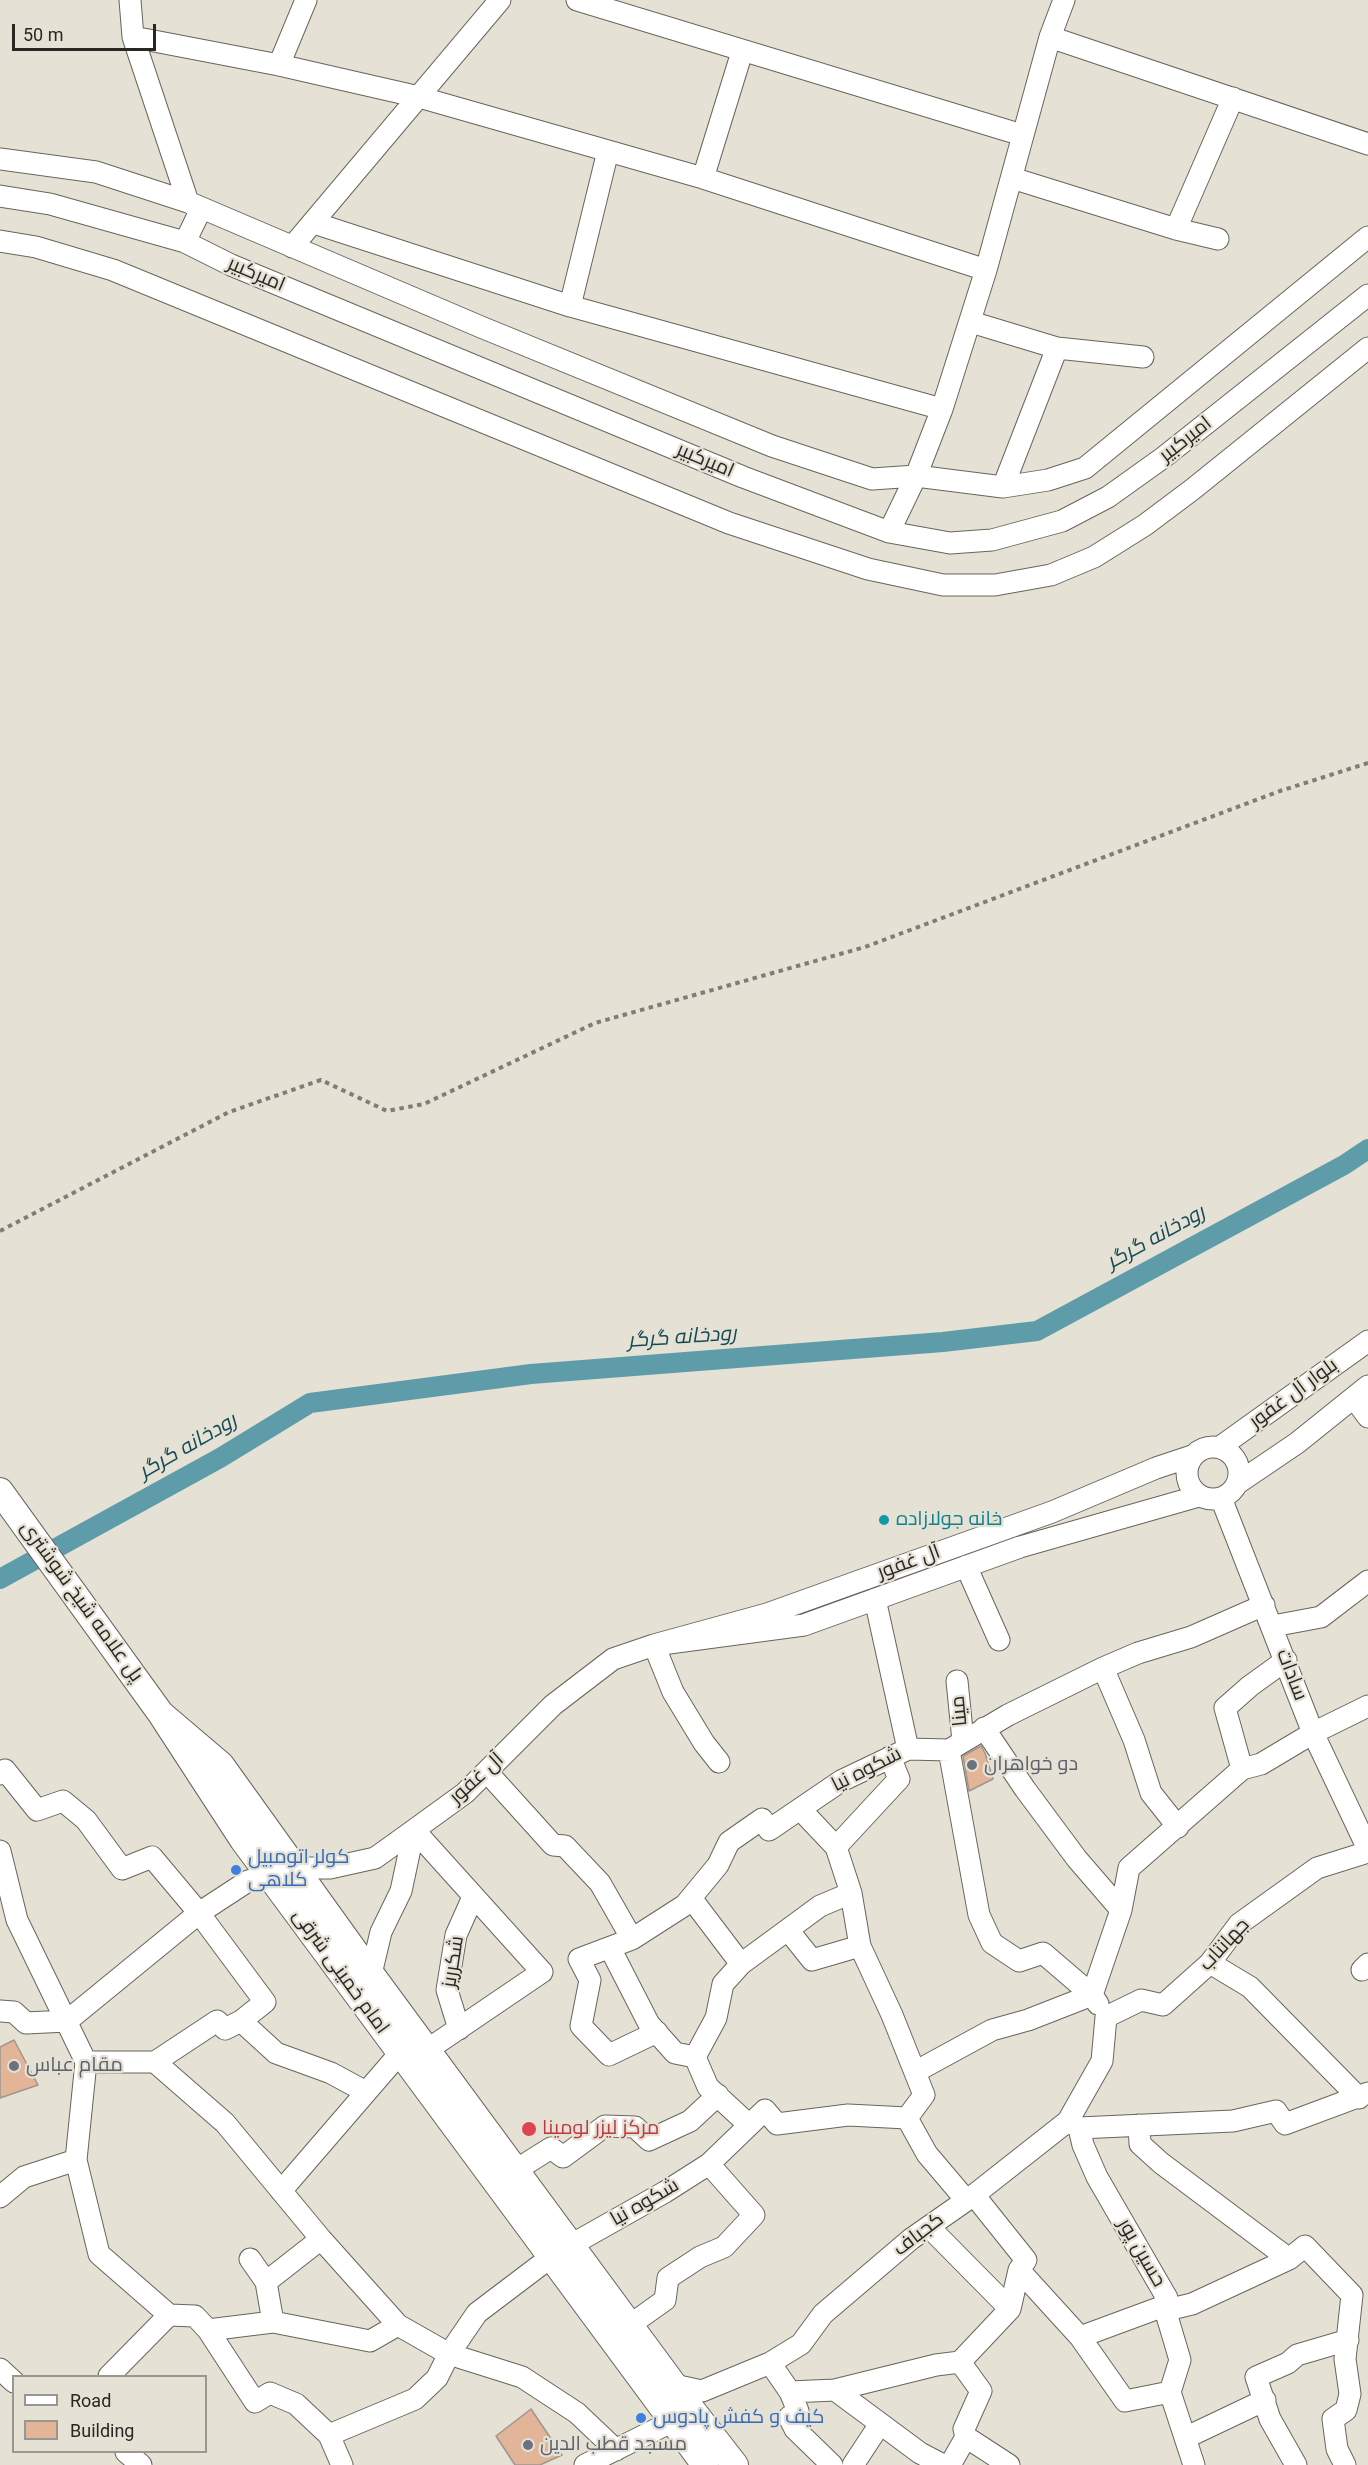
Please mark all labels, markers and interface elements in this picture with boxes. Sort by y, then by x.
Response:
scale bar [15,12,159,50]
text: 50 m [23,24,63,45]
street label: امیرکبیر [224,252,288,298]
street label: امیرکبیر [1155,412,1217,468]
street label: امیرکبیر [673,438,737,484]
water label: رودخانه گرگر [1102,1201,1210,1275]
water label: رودخانه گرگر [627,1322,737,1354]
street label: بلوار آل غفور [1245,1354,1343,1434]
water label: رودخانه گرگر [135,1409,241,1485]
place label: خانه جولازاده [896,1508,1002,1532]
marker: خانه جولازاده [877,1513,891,1527]
street label: پل علامه شیخ شوشتری [14,1517,148,1687]
street label: آل غفور [874,1541,944,1585]
street label: سادات [1270,1646,1312,1704]
street label: مینا [946,1695,974,1727]
street label: شکوه نیا [828,1742,906,1798]
street label: آل غفور [445,1748,509,1810]
place label: دو خواهران [984,1753,1078,1777]
marker: دو خواهران [965,1758,979,1772]
place label: کولر اتومبیل کلاهی [248,1846,349,1893]
marker: کولر اتومبیل کلاهی [229,1863,243,1877]
street label: امام خمینی شرقی [287,1905,393,2039]
street label: جهانتاب [1195,1914,1255,1976]
street label: شکرریز [438,1934,470,1990]
place label: مقام عباس [26,2054,123,2078]
marker: مقام عباس [7,2059,21,2073]
place label: مرکز لیزر لومینا [542,2117,659,2141]
marker: مرکز لیزر لومینا [520,2120,538,2138]
street label: شکوه نیا [607,2174,683,2232]
street label: کجباف [889,2208,949,2262]
street label: حسین پور [1112,2214,1170,2292]
legend [12,2375,207,2453]
text: Road [70,2390,111,2411]
place label: کیف و کفش پادوس [653,2406,825,2430]
marker: کیف و کفش پادوس [634,2411,648,2425]
text: Building [70,2420,134,2441]
place label: مسجد قطب الدین [540,2433,687,2457]
marker: مسجد قطب الدین [521,2438,535,2452]

